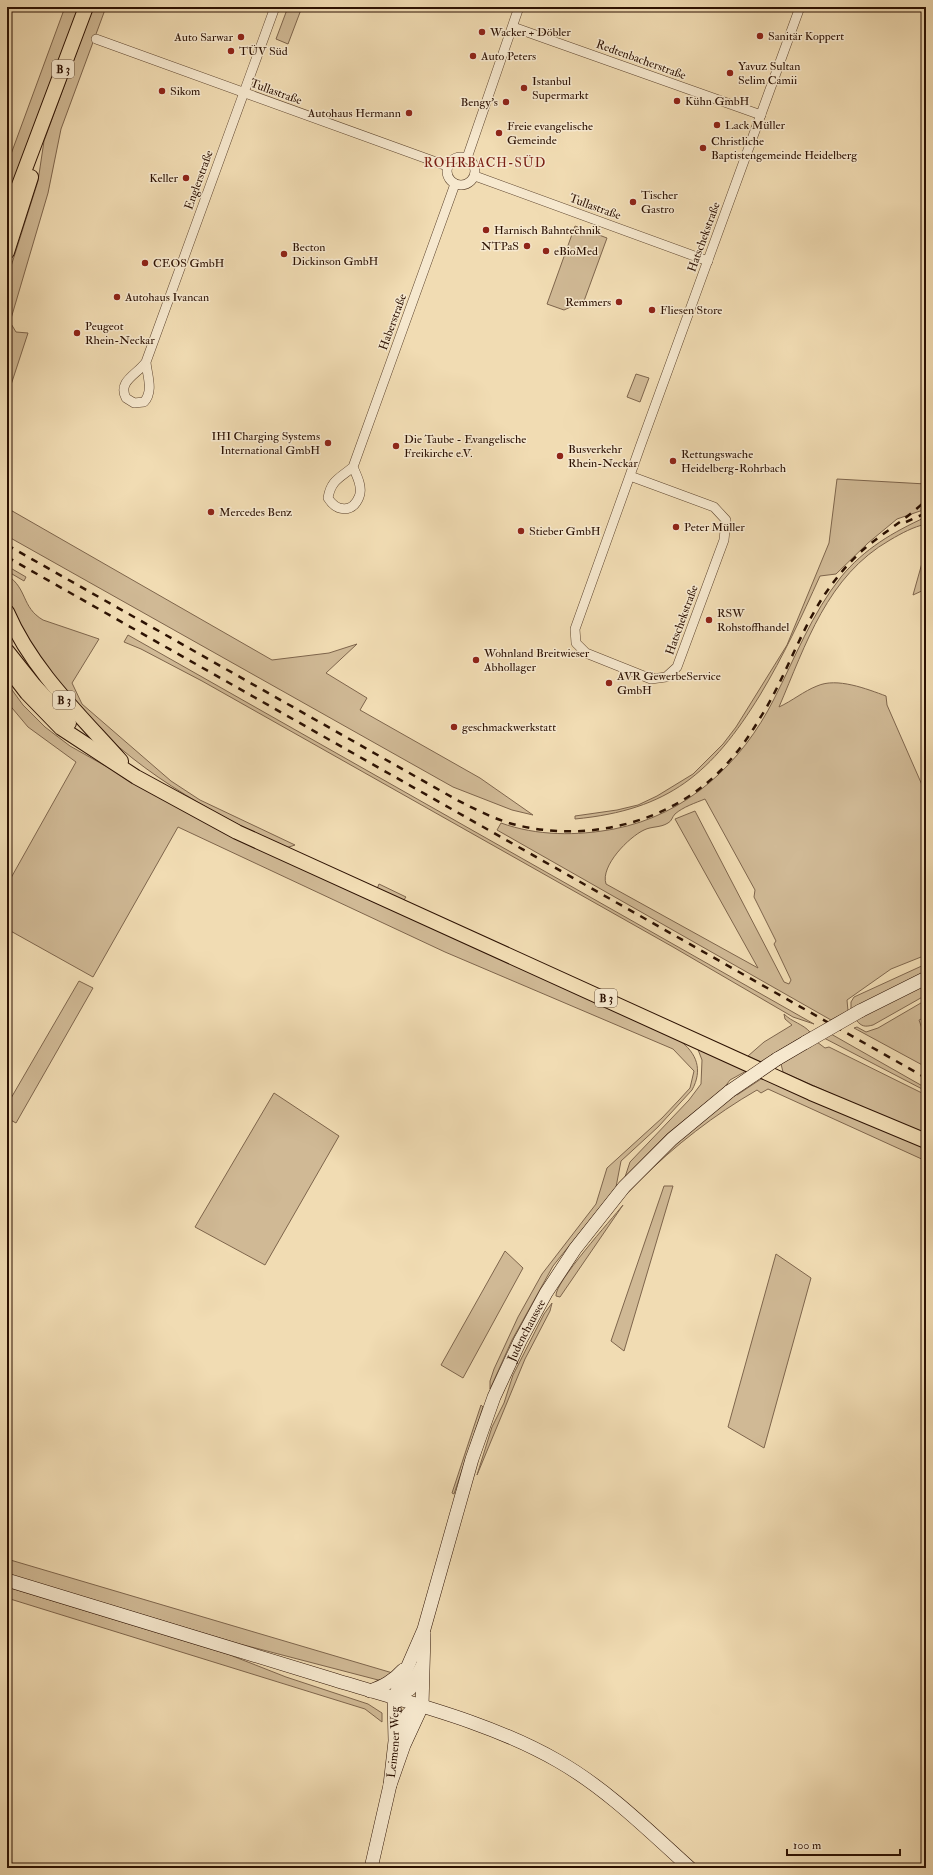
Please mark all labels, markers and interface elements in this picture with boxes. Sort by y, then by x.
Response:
place label: Wacker + Döbler [489,25,571,40]
marker: Wacker + Döbler [477,27,487,37]
place label: Sanitär Koppert [768,29,844,44]
place label: Auto Sarwar [173,30,234,45]
marker: Sanitär Koppert [755,31,765,41]
marker: Auto Sarwar [236,32,246,42]
street label: Redtenbacherstraße [594,37,688,83]
place label: TÜV Süd [239,44,288,59]
marker: TÜV Süd [226,46,236,56]
place label: Auto Peters [480,49,536,64]
marker: Auto Peters [468,51,478,61]
place label: Yavuz Sultan Selim Camii [738,59,800,88]
road number: B 3 [52,60,74,78]
marker: Yavuz Sultan Selim Camii [725,68,735,78]
place label: Istanbul Supermarkt [532,74,589,103]
street label: Tullastraße [248,76,304,108]
marker: Istanbul Supermarkt [519,83,529,93]
place label: Sikom [170,84,201,99]
marker: Sikom [157,86,167,96]
place label: Kühn GmbH [685,94,749,109]
place label: Bengy's [460,95,498,110]
marker: Kühn GmbH [672,96,682,106]
marker: Bengy's [501,97,511,107]
place label: Autohaus Hermann [307,106,401,121]
marker: Autohaus Hermann [404,108,414,118]
place label: Lack Müller [725,118,785,133]
place label: Freie evangelische Gemeinde [507,119,593,148]
marker: Lack Müller [712,120,722,130]
marker: Freie evangelische Gemeinde [494,128,504,138]
place label: Christliche Baptistengemeinde Heidelberg [711,134,858,163]
marker: Christliche Baptistengemeinde Heidelberg [698,143,708,153]
street label: Englerstraße [181,148,217,212]
district label: ROHRBACH-SÜD [424,155,546,171]
place label: Keller [149,171,179,186]
marker: Keller [181,173,191,183]
place label: Tischer Gastro [641,188,678,217]
street label: Tullastraße [567,191,623,223]
marker: Tischer Gastro [628,197,638,207]
street label: Hatschekstraße [684,200,724,274]
place label: Harnisch Bahntechnik [494,223,601,238]
marker: Harnisch Bahntechnik [481,225,491,235]
place label: NTPaS [481,239,519,254]
place label: Becton Dickinson GmbH [292,240,379,269]
marker: NTPaS [522,241,532,251]
place label: eBioMed [554,244,598,259]
marker: eBioMed [541,246,551,256]
marker: Becton Dickinson GmbH [279,249,289,259]
place label: CEOS GmbH [153,256,224,271]
marker: CEOS GmbH [140,258,150,268]
place label: Autohaus Ivancan [124,290,209,305]
marker: Autohaus Ivancan [112,292,122,302]
street label: Haberstraße [376,292,410,352]
place label: Remmers [565,295,611,310]
marker: Remmers [614,297,624,307]
place label: Fliesen Store [660,303,722,318]
marker: Fliesen Store [647,305,657,315]
place label: Peugeot Rhein-Neckar [85,319,155,348]
marker: Peugeot Rhein-Neckar [72,328,82,338]
place label: IHI Charging Systems International GmbH [211,429,320,458]
place label: Die Taube - Evangelische Freikirche e.V. [404,432,526,461]
marker: IHI Charging Systems International GmbH [323,438,333,448]
marker: Die Taube - Evangelische Freikirche e.V. [391,441,401,451]
place label: Busverkehr Rhein-Neckar [568,442,638,471]
place label: Rettungswache Heidelberg-Rohrbach [681,447,787,476]
marker: Busverkehr Rhein-Neckar [555,451,565,461]
marker: Rettungswache Heidelberg-Rohrbach [668,456,678,466]
place label: Mercedes Benz [219,505,292,520]
marker: Mercedes Benz [206,507,216,517]
place label: Peter Müller [684,520,745,535]
marker: Peter Müller [671,522,681,532]
place label: Stieber GmbH [529,524,601,539]
marker: Stieber GmbH [516,526,526,536]
street label: Hatschekstraße [662,583,702,657]
place label: RSW Rohstoffhandel [717,606,789,635]
marker: RSW Rohstoffhandel [704,615,714,625]
place label: Wohnland Breitwieser Abhollager [483,646,590,675]
marker: Wohnland Breitwieser Abhollager [471,655,481,665]
place label: AVR GewerbeService GmbH [616,669,721,698]
marker: AVR GewerbeService GmbH [604,678,614,688]
road number: B 3 [53,691,75,709]
place label: geschmackwerkstatt [462,720,556,735]
marker: geschmackwerkstatt [449,722,459,732]
road number: B 3 [595,989,617,1007]
street label: Judenchaussee [504,1297,549,1365]
street label: Leimener Weg [383,1705,402,1779]
scale bar [787,1831,900,1857]
text: 100 m [793,1838,822,1853]

